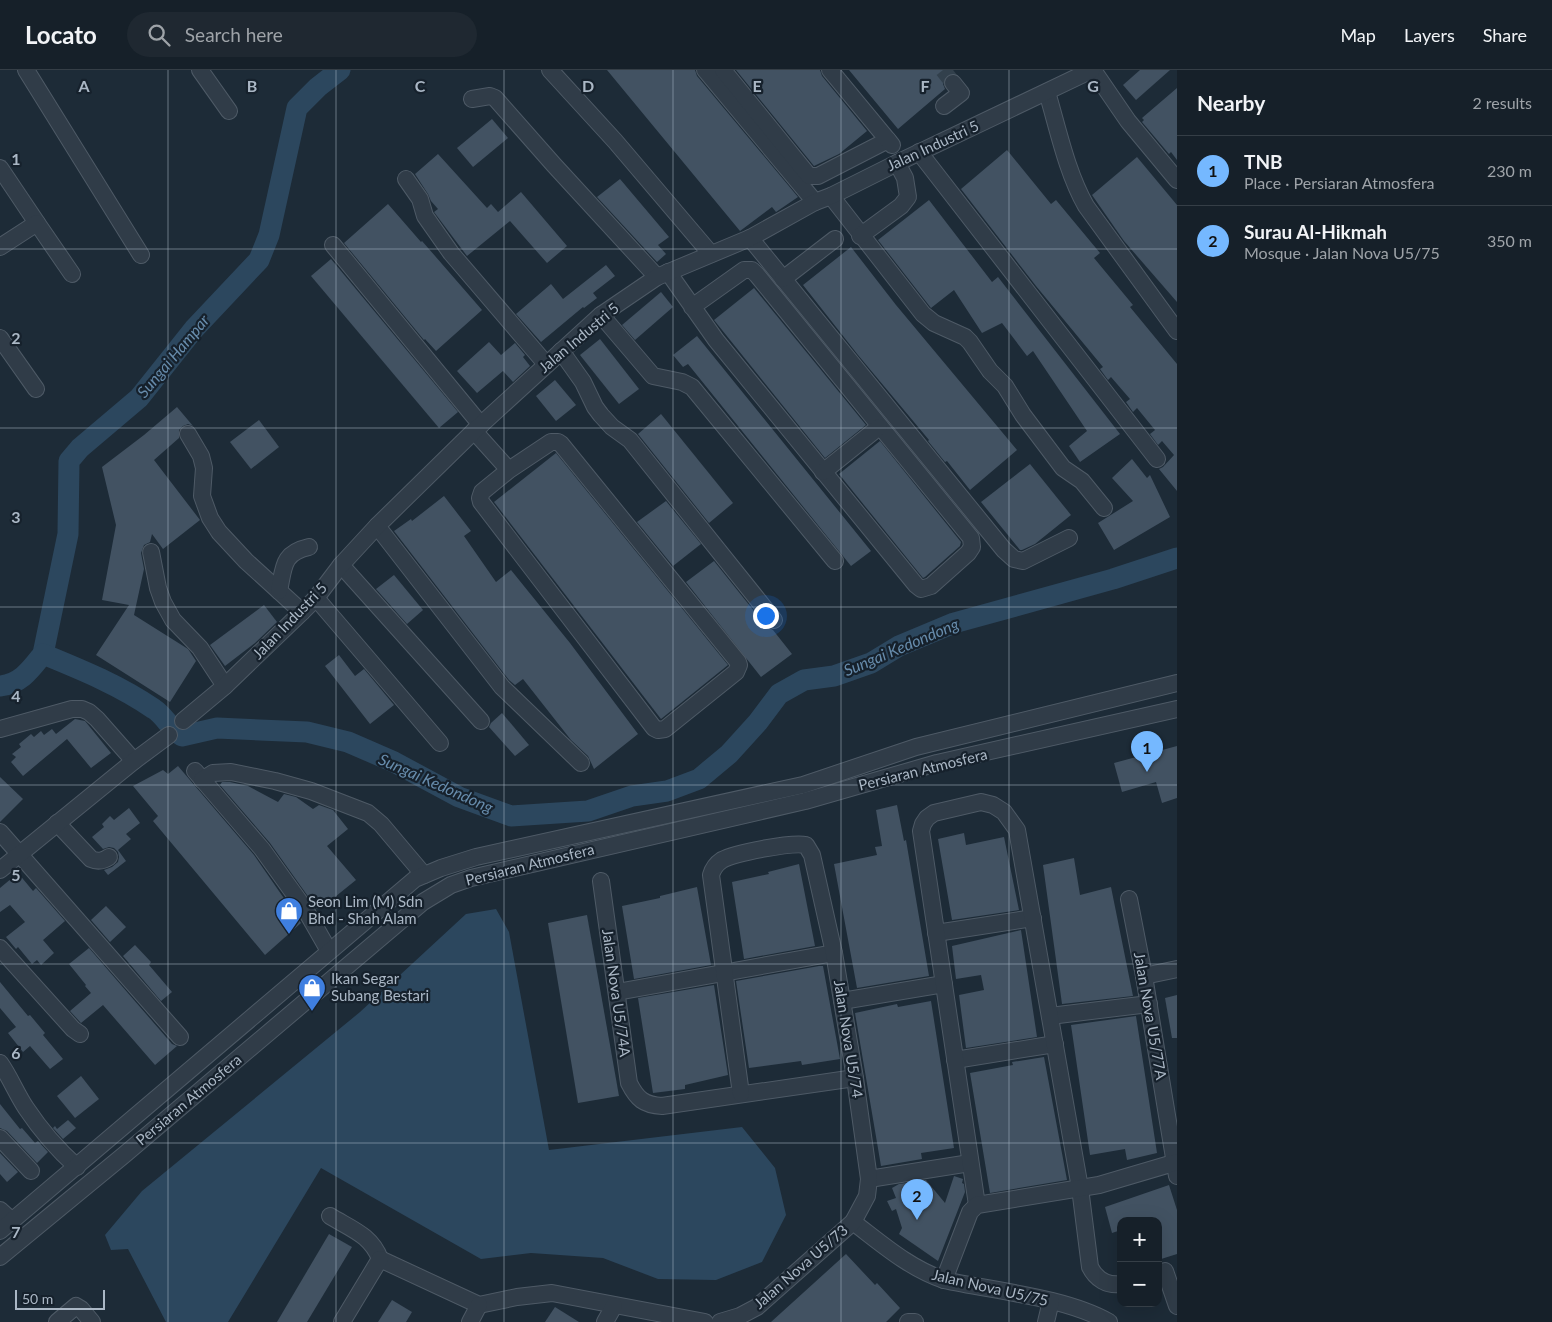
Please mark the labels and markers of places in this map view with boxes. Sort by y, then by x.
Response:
pin: 1 [1131,731,1163,772]
place label: Seon Lim (M) Sdn Bhd - Shah Alam [308,892,423,927]
shop icon: Seon Lim (M) Sdn Bhd - Shah Alam [274,896,304,935]
place label: Ikan Segar Subang Bestari [331,969,429,1004]
shop icon: Ikan Segar Subang Bestari [297,973,327,1012]
pin: 2 [901,1179,933,1220]

